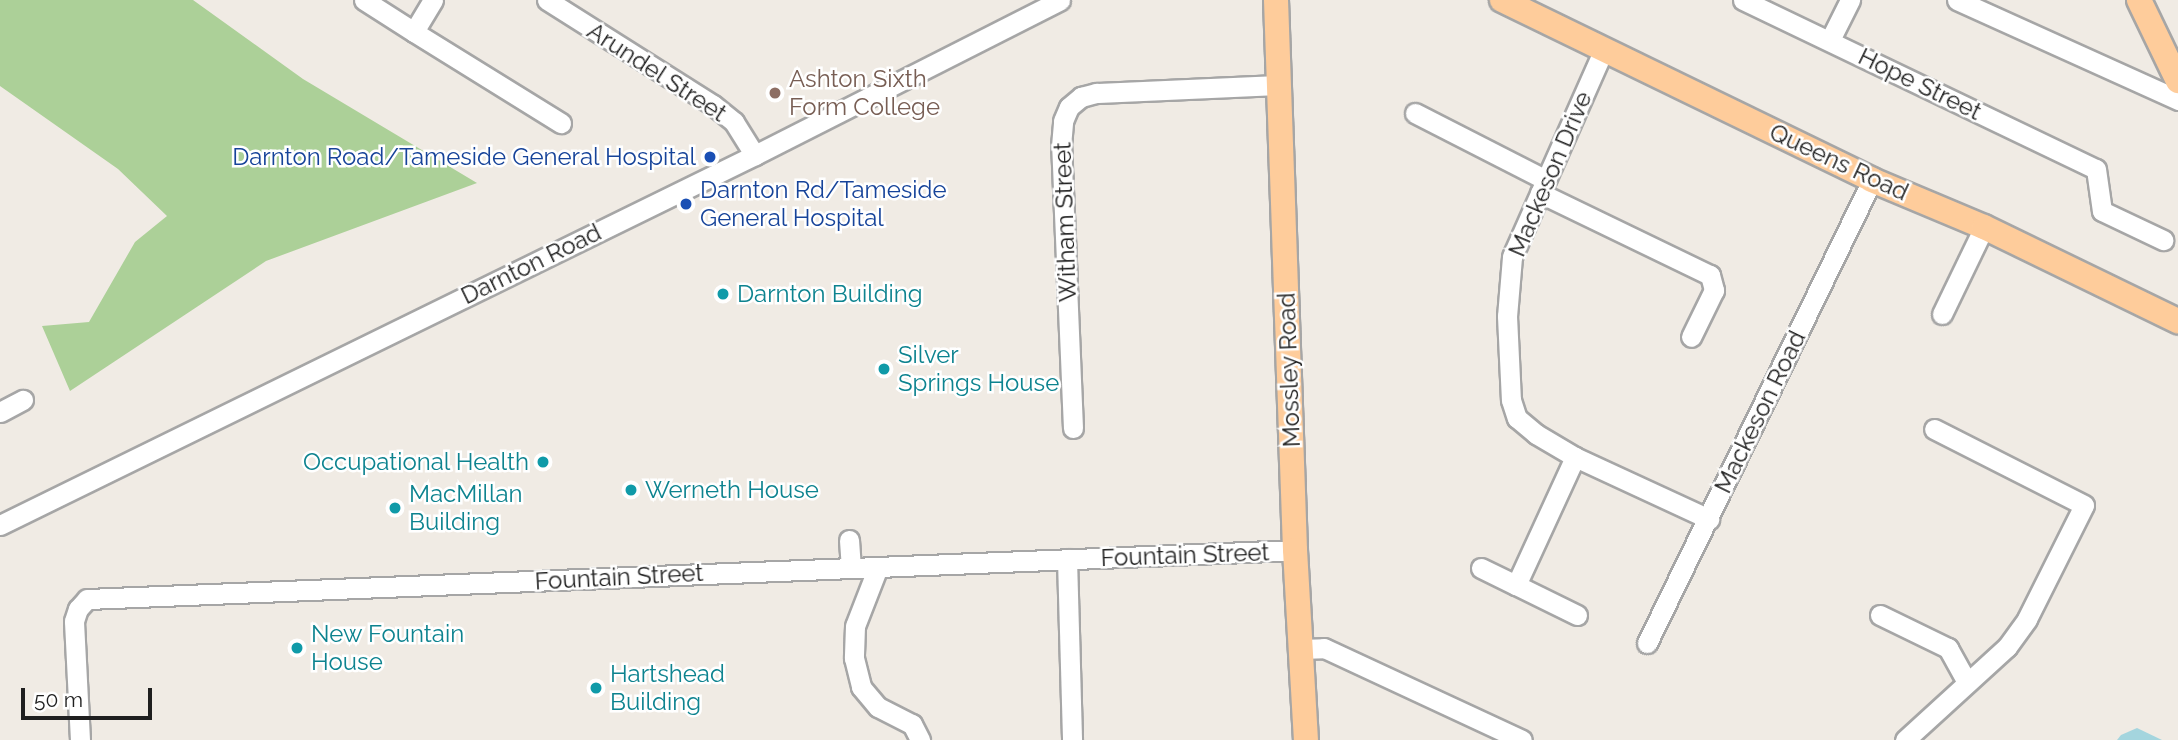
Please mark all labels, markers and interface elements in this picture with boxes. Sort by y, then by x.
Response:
street label: Arundel Street [582,16,732,128]
street label: Hope Street [1854,42,1986,126]
place label: Ashton Sixth Form College [789,65,940,121]
marker: Ashton Sixth Form College [767,85,783,101]
street label: Mackeson Drive [1502,87,1598,261]
street label: Queens Road [1765,117,1913,207]
street label: Witham Street [1048,141,1082,303]
place label: Darnton Road/Tameside General Hospital [231,143,696,171]
marker: Darnton Road/Tameside General Hospital [702,149,718,165]
place label: Darnton Rd/Tameside General Hospital [700,176,947,232]
marker: Darnton Rd/Tameside General Hospital [678,196,694,212]
street label: Darnton Road [456,218,606,310]
place label: Darnton Building [737,280,923,308]
marker: Darnton Building [715,286,731,302]
street label: Mossley Road [1272,292,1306,448]
street label: Mackeson Road [1708,326,1812,498]
place label: Silver Springs House [898,341,1059,397]
marker: Silver Springs House [876,361,892,377]
place label: Occupational Health [302,448,529,476]
marker: Occupational Health [535,454,551,470]
place label: Werneth House [645,476,819,504]
place label: MacMillan Building [409,480,523,536]
marker: Werneth House [623,482,639,498]
marker: MacMillan Building [387,500,403,516]
street label: Fountain Street [1100,538,1270,572]
street label: Fountain Street [534,558,704,596]
place label: New Fountain House [311,620,465,676]
marker: New Fountain House [289,640,305,656]
place label: Hartshead Building [610,660,725,716]
scale bar [24,674,156,718]
marker: Hartshead Building [588,680,604,696]
text: 50 m [34,687,83,712]

